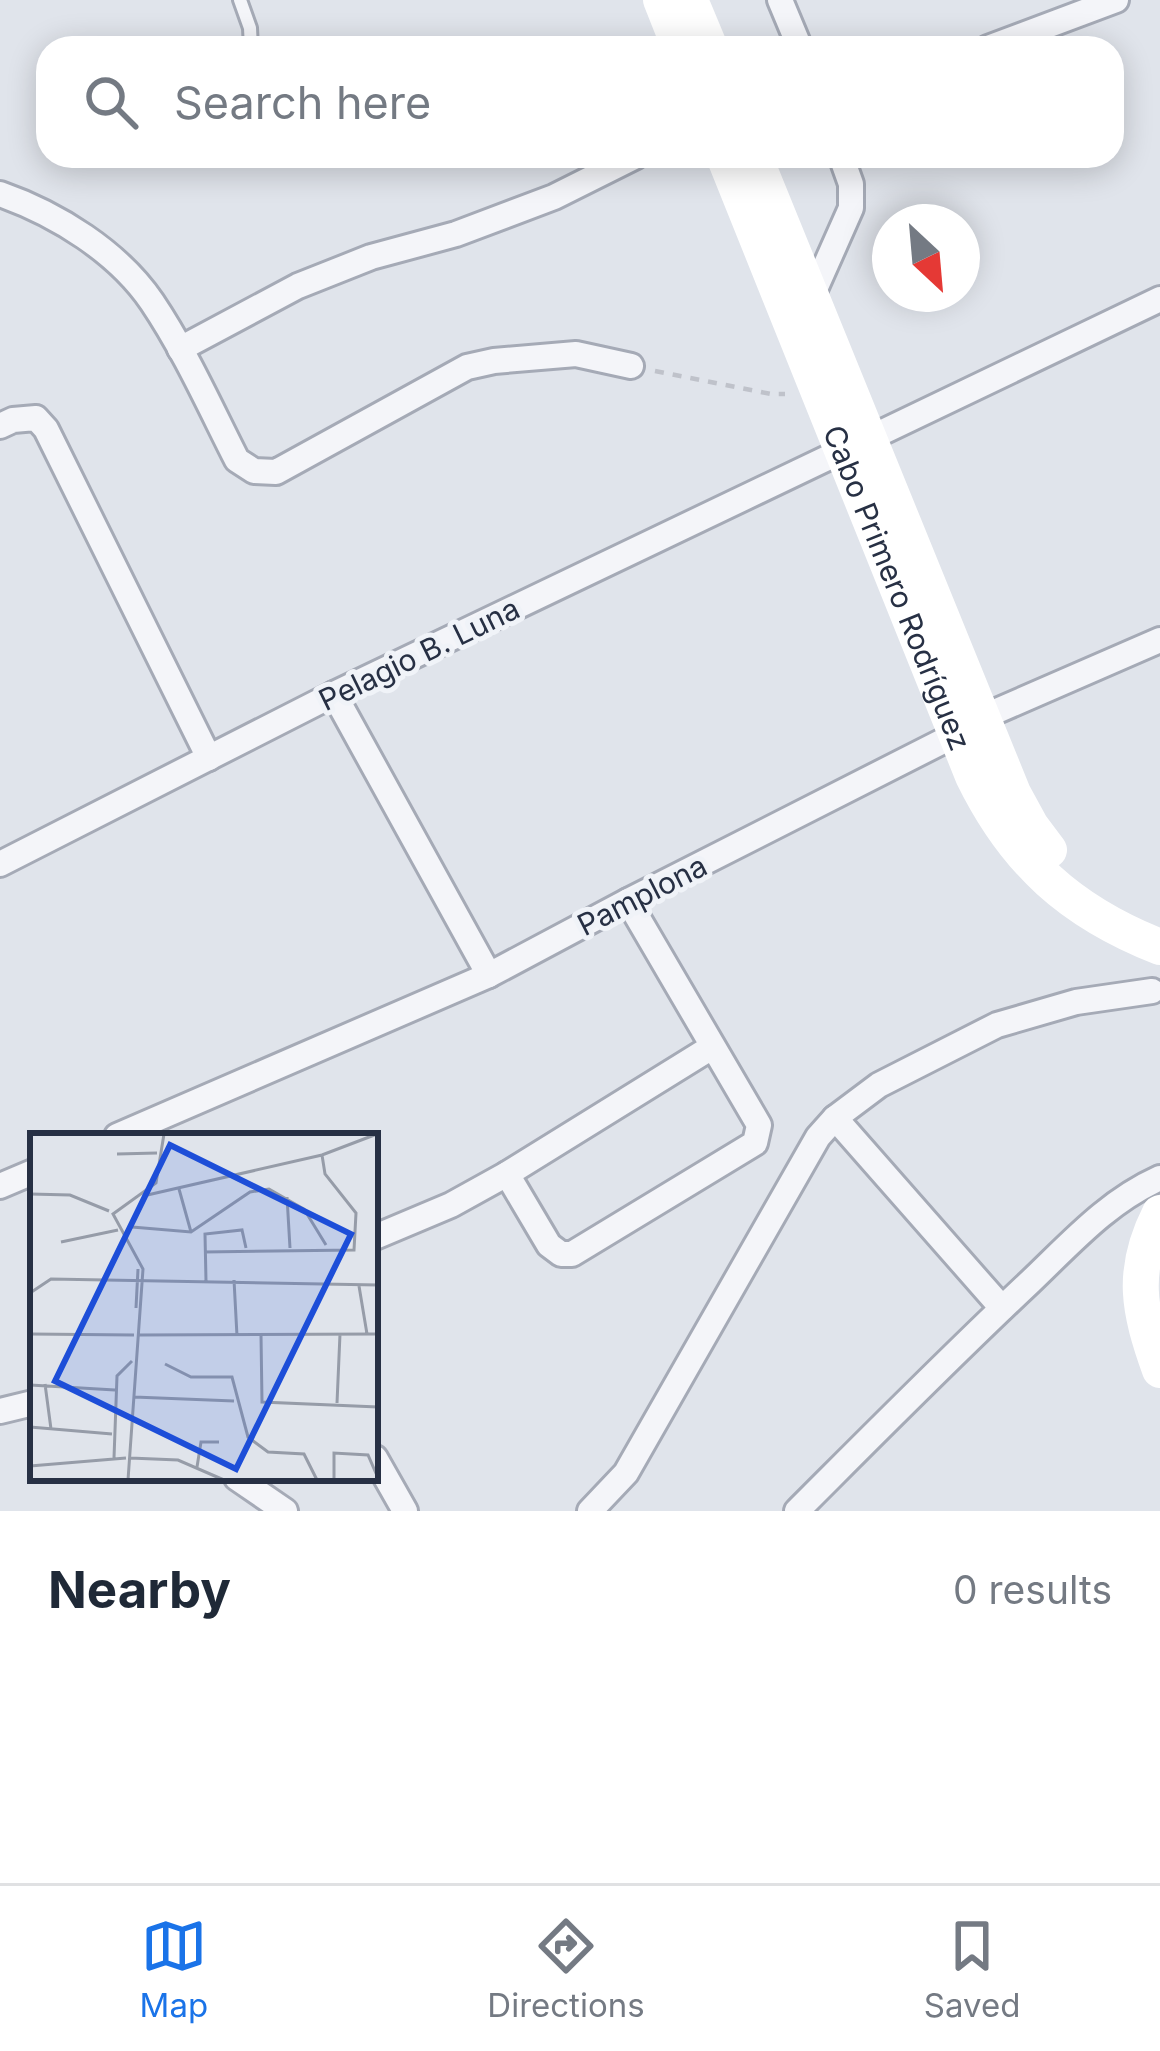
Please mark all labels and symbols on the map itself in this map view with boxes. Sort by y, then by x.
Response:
north arrow [872,204,980,312]
street label: Cabo Primero Rodríguez [816,420,979,755]
street label: Pelagio B. Luna [313,590,525,718]
street label: Pamplona [571,847,713,943]
inset map [30,1133,378,1481]

